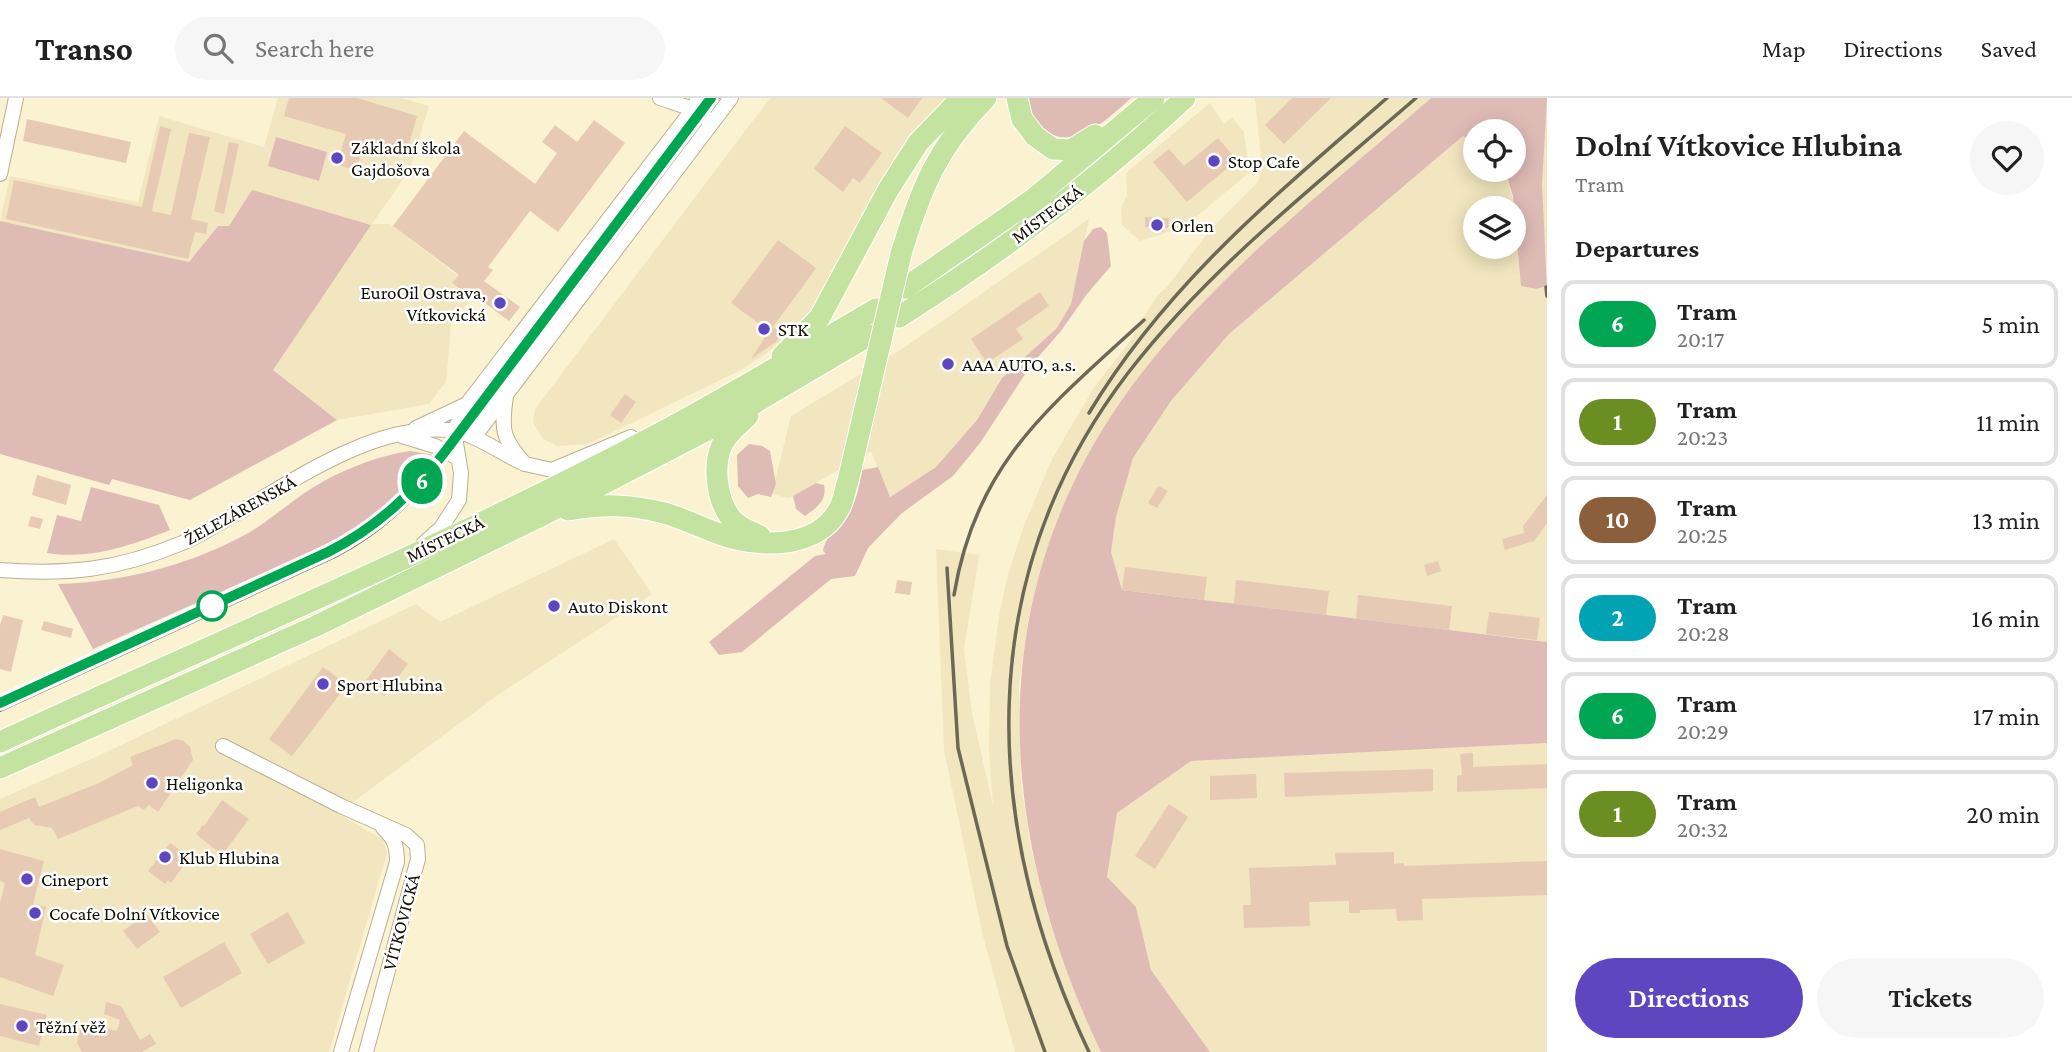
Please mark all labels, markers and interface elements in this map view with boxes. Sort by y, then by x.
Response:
search box [175,17,665,80]
icon: search [199,29,237,67]
text: Transo [35,30,133,67]
text: Search here [255,34,374,63]
text: Map [1762,35,1806,62]
text: Directions [1844,35,1943,62]
text: Saved [1981,35,2037,62]
map controls [1463,119,1526,259]
button: locate [1463,119,1526,182]
button: heart [1970,121,2044,195]
text: Dolní Vítkovice Hlubina [1575,126,1902,163]
place label: Základní škola Gajdošova [351,137,461,181]
marker: Základní škola Gajdošova [329,150,345,166]
place label: Stop Cafe [1228,151,1300,172]
marker: Stop Cafe [1206,153,1222,169]
text: Tram [1575,171,1624,197]
street label: MÍSTECKÁ [1007,180,1087,247]
button: layers [1463,196,1526,259]
place label: Orlen [1171,215,1214,236]
marker: Orlen [1149,217,1165,233]
text: Departures [1575,234,1699,263]
place label: EuroOil Ostrava, Vítkovická [360,282,486,325]
marker: EuroOil Ostrava, Vítkovická [492,295,508,311]
text: Tram [1677,297,1737,326]
text: 6 [1611,310,1624,337]
text: 5 min [1981,310,2040,339]
place label: STK [778,319,809,340]
marker: STK [756,321,772,337]
text: 20:17 [1677,326,1724,352]
place label: AAA AUTO, a.s. [962,354,1076,375]
marker: AAA AUTO, a.s. [940,356,956,372]
text: Tram [1677,395,1737,424]
text: 1 [1613,408,1622,435]
text: 11 min [1976,408,2040,437]
text: 20:23 [1677,424,1728,450]
line badge: 6 [399,458,445,504]
text: 6 [415,467,429,494]
street label: ŽELEZÁRENSKÁ [181,471,300,549]
text: Tram [1677,493,1737,522]
text: 10 [1606,506,1629,533]
text: 13 min [1972,506,2040,535]
street label: MÍSTECKÁ [403,511,487,567]
text: 20:25 [1677,522,1728,548]
unlabelled marker [197,591,227,621]
text: Tram [1677,591,1737,620]
place label: Auto Diskont [568,596,668,617]
marker: Auto Diskont [546,598,562,614]
text: 2 [1611,604,1624,631]
text: 16 min [1972,604,2040,633]
text: 20:28 [1677,620,1730,646]
place label: Sport Hlubina [337,674,443,695]
marker: Sport Hlubina [315,676,331,692]
text: Tram [1677,689,1737,718]
text: 6 [1611,702,1624,729]
text: 17 min [1973,702,2040,731]
text: 20:29 [1677,718,1729,744]
place label: Heligonka [166,773,243,794]
marker: Heligonka [144,775,160,791]
text: Tram [1677,787,1737,816]
text: 1 [1613,800,1622,827]
text: 20 min [1966,800,2040,829]
text: 20:32 [1677,816,1728,842]
place label: Klub Hlubina [179,847,280,868]
marker: Klub Hlubina [157,849,173,865]
place label: Cineport [41,869,109,890]
marker: Cineport [19,871,35,887]
street label: VÍTKOVICKÁ [378,871,424,973]
place label: Cocafe Dolní Vítkovice [49,903,220,924]
marker: Cocafe Dolní Vítkovice [27,905,43,921]
button: Directions [1575,958,1803,1038]
button: Tickets [1817,958,2044,1038]
place label: Těžní věž [36,1016,106,1037]
marker: Těžní věž [14,1018,30,1034]

